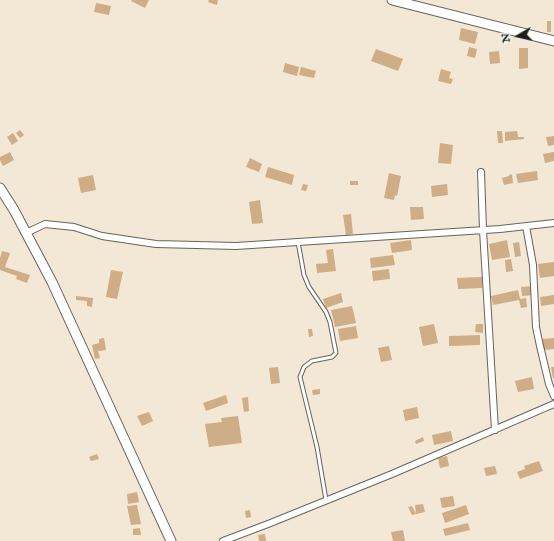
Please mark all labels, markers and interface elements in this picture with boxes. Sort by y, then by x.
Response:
north arrow [498,16,538,56]
text: N [498,32,514,44]

